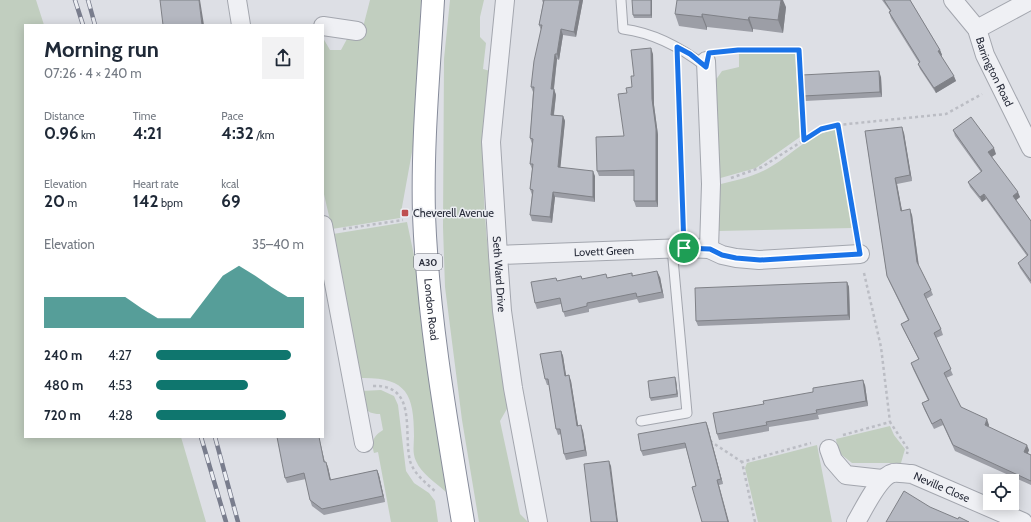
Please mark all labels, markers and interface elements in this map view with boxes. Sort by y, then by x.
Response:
street label: Barrington Road [973,35,1016,109]
text: Morning run [44,36,159,63]
button: share [262,37,304,79]
text: 07:26 · 4 × 240 m [44,65,142,81]
text: Distance [44,109,85,123]
text: Time [133,109,156,123]
text: Pace [221,109,243,123]
text: 0.96 [44,123,78,143]
text: 4:21 [133,123,162,143]
text: 4:32 [221,123,254,143]
text: km [78,128,96,142]
text: /km [254,128,274,142]
text: Elevation [44,177,87,191]
text: Heart rate [133,177,179,191]
text: kcal [221,177,239,191]
text: 20 [44,191,65,211]
text: 142 [133,191,158,211]
text: 69 [221,191,240,211]
text: m [65,196,77,210]
text: bpm [158,196,183,210]
place label: Cheverell Avenue [413,206,494,220]
marker: Cheverell Avenue [400,208,410,218]
pin [667,231,701,265]
text: Elevation [44,236,95,252]
text: 35–40 m [252,236,304,252]
street label: Seth Ward Drive [490,236,509,313]
icon: arrive [673,237,695,259]
street label: Lovett Green [574,243,634,259]
road number: A30 [414,254,442,270]
street label: London Road [421,278,442,341]
text: 240 m [44,347,82,363]
text: 4:27 [108,347,132,363]
text: 480 m [44,377,83,393]
text: 4:53 [108,377,132,393]
text: 720 m [44,407,81,423]
text: 4:28 [108,407,133,423]
street label: Neville Close [912,469,972,505]
map controls [983,474,1019,510]
button: locate [983,474,1019,510]

